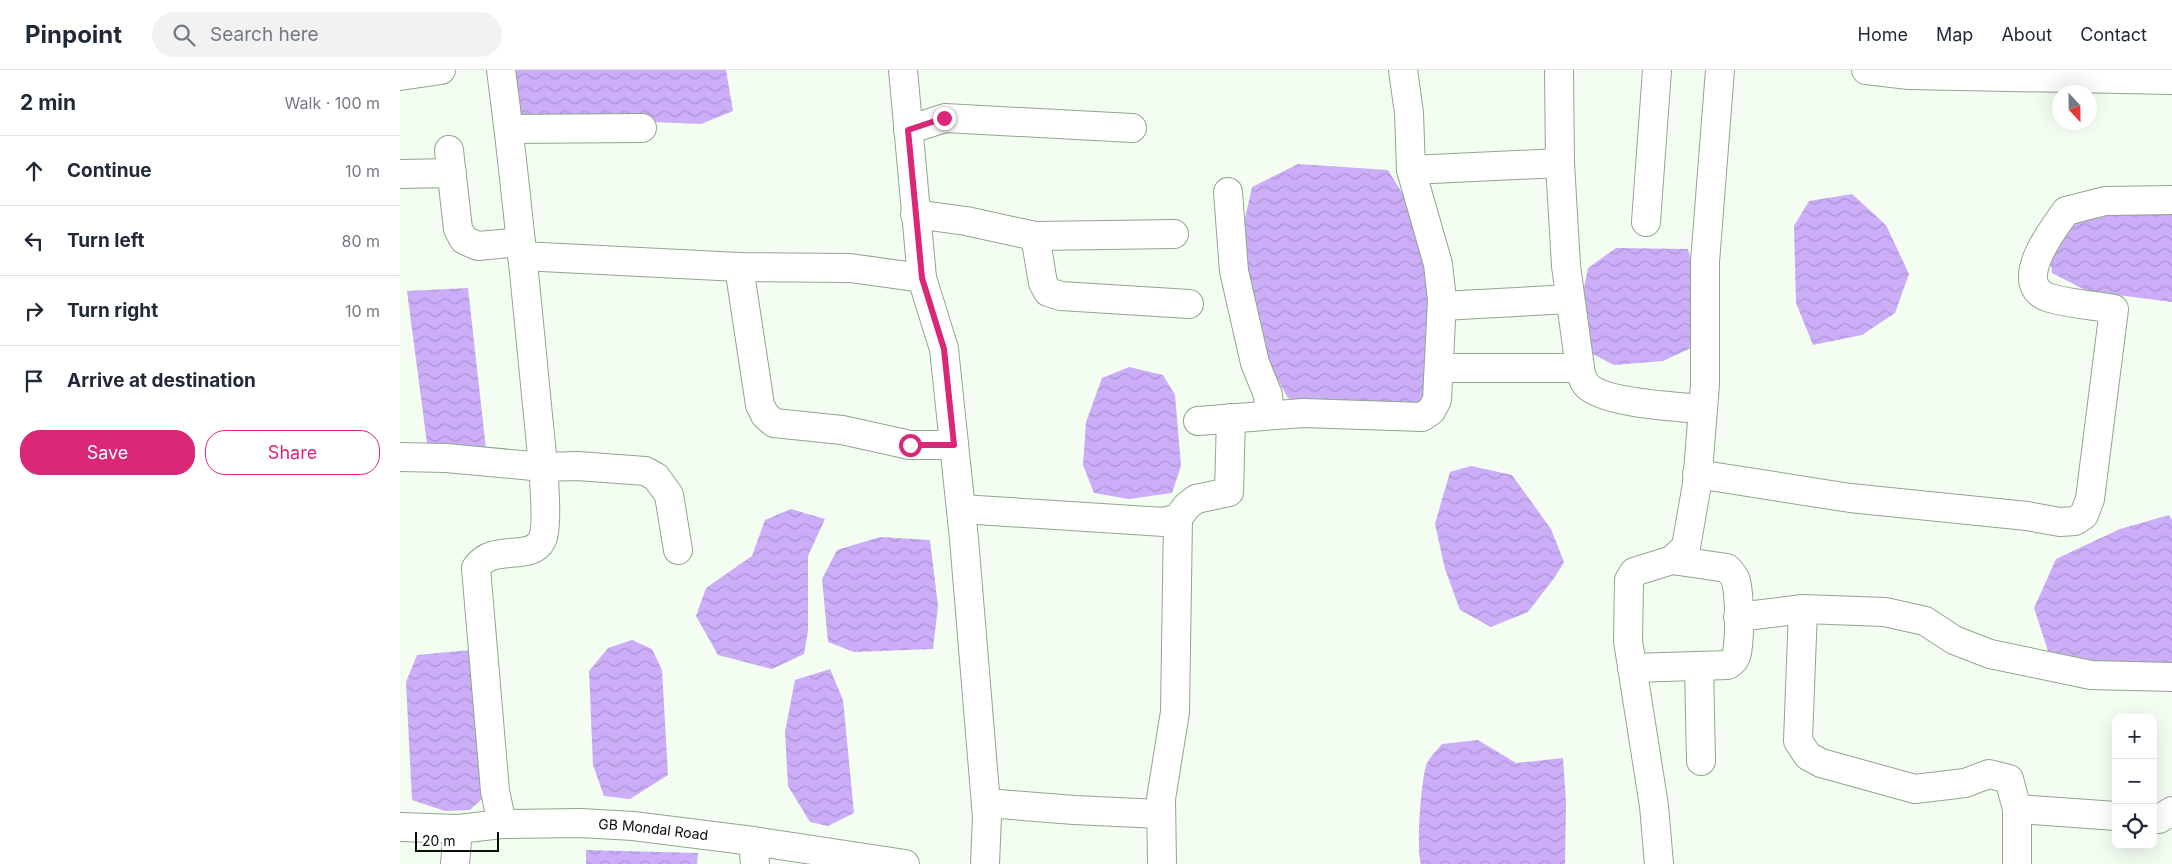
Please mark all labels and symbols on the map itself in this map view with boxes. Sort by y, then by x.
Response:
north arrow [2052,85,2097,130]
route end [933,107,956,130]
route start [899,434,922,457]
street label: GB Mondal Road [598,815,709,843]
scale bar [415,829,499,852]

